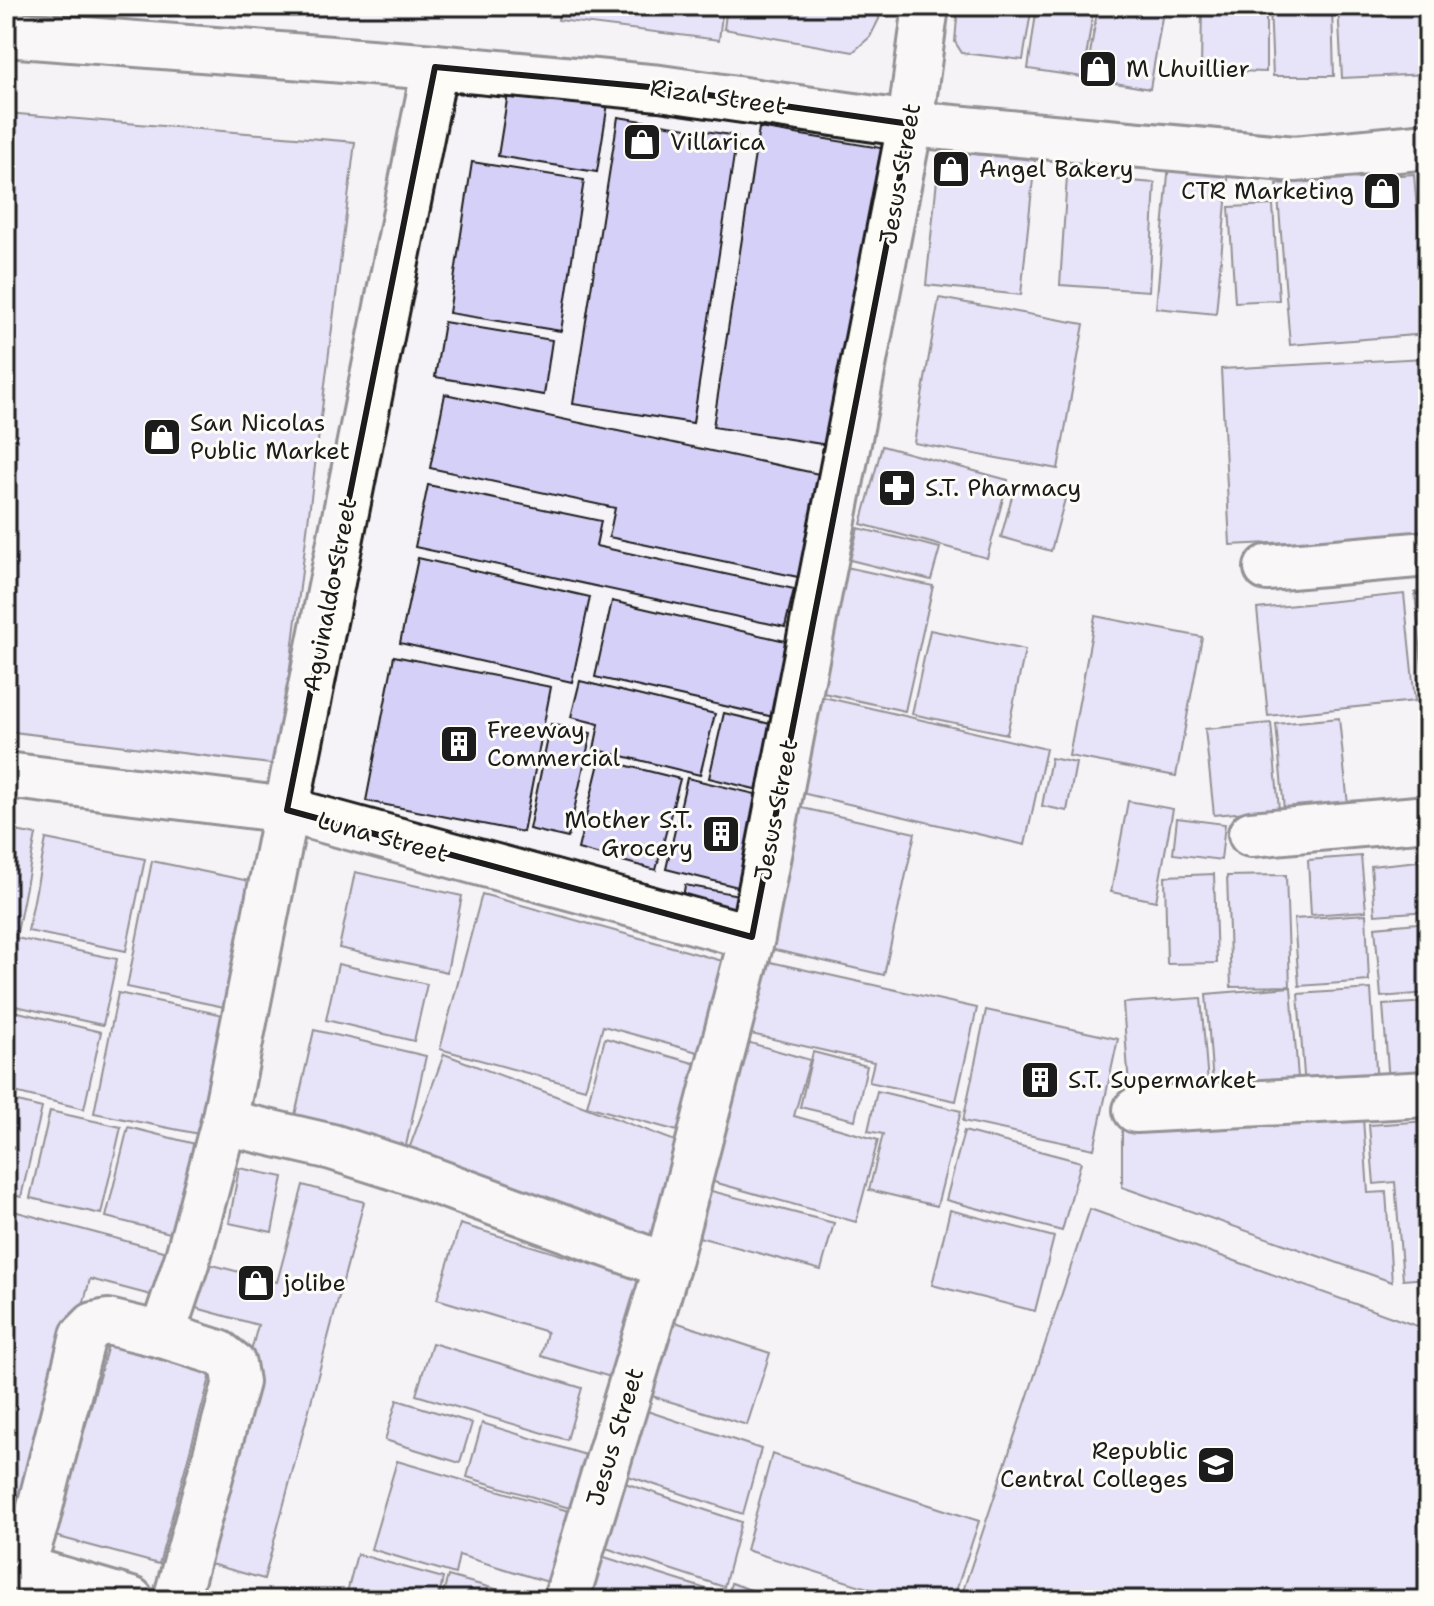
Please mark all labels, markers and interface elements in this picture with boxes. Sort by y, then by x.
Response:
shop icon: M Lhuillier [1077,48,1119,90]
place label: M Lhuillier [1126,53,1250,85]
street label: Rizal Street [648,72,788,122]
street label: Jesus Street [872,101,928,247]
shop icon: Villarica [621,121,663,163]
place label: Villarica [670,126,765,158]
shop icon: Angel Bakery [930,148,972,190]
place label: Angel Bakery [979,153,1134,185]
shop icon: CTR Marketing [1361,170,1403,212]
place label: CTR Marketing [1181,175,1354,207]
place label: San Nicolas Public Market [190,407,350,467]
shop icon: San Nicolas Public Market [141,416,183,458]
pharmacy icon: S.T. Pharmacy [876,467,918,509]
place label: S.T. Pharmacy [925,472,1081,504]
street label: Aguinaldo Street [296,495,364,695]
place label: Freeway Commercial [487,714,621,774]
building icon: Freeway Commercial [438,723,480,765]
street label: Jesus Street [747,737,805,883]
street label: Luna Street [314,804,452,870]
place label: Mother S.T. Grocery [564,804,693,864]
building icon: Mother S.T. Grocery [700,813,742,855]
building icon: S.T. Supermarket [1019,1059,1061,1101]
place label: S.T. Supermarket [1068,1064,1256,1096]
shop icon: jolibe [235,1262,277,1304]
place label: jolibe [282,1267,346,1299]
street label: Jesus Street [579,1364,651,1510]
place label: Republic Central Colleges [1000,1435,1188,1495]
school or university icon: Republic Central Colleges [1195,1444,1237,1486]

